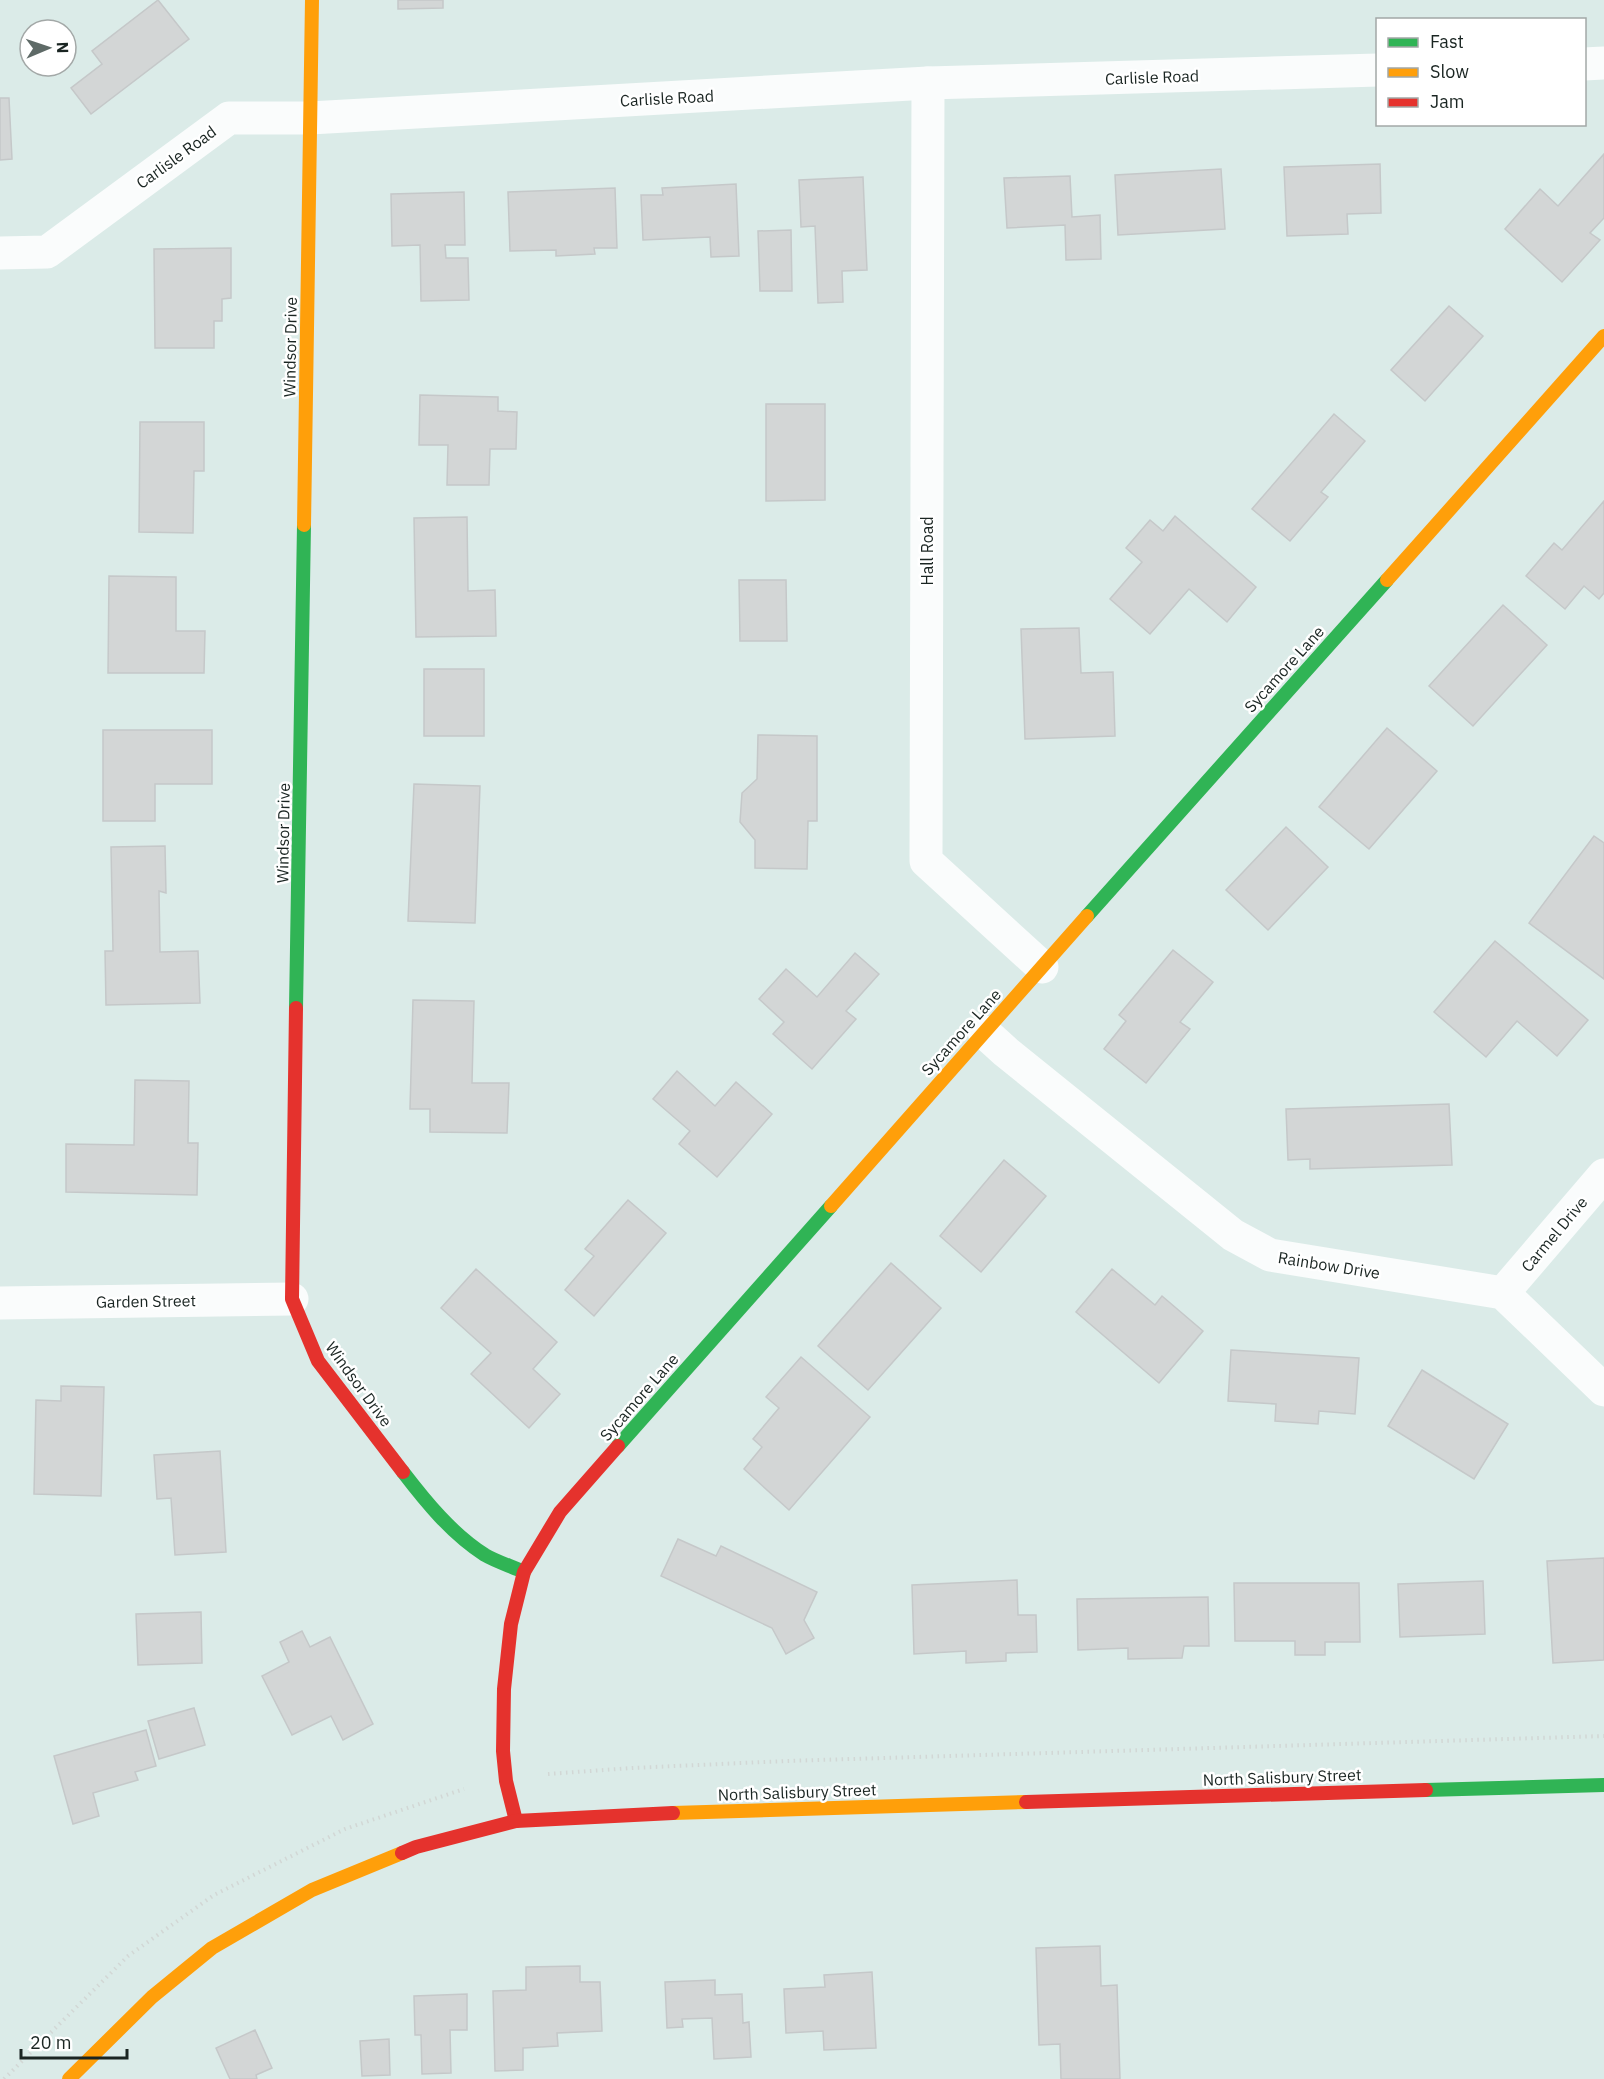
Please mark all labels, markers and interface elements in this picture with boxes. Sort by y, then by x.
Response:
north arrow [18,18,78,78]
legend [1376,18,1586,126]
text: Fast [1430,30,1464,53]
text: N [53,41,73,54]
text: Slow [1430,60,1469,83]
street label: Carlisle Road [1105,65,1199,89]
street label: Carlisle Road [619,86,715,110]
text: Jam [1430,90,1465,113]
street label: Carlisle Road [132,121,220,193]
street label: Windsor Drive [279,297,301,397]
street label: Hall Road [917,516,937,586]
street label: Sycamore Lane [1240,621,1328,716]
street label: Windsor Drive [272,783,294,883]
street label: Sycamore Lane [917,984,1005,1079]
street label: Carmel Drive [1517,1192,1591,1276]
street label: Rainbow Drive [1277,1247,1382,1283]
street label: Garden Street [96,1290,196,1312]
street label: Windsor Drive [321,1338,397,1431]
street label: Sycamore Lane [596,1349,683,1445]
street label: North Salisbury Street [1202,1764,1362,1790]
street label: North Salisbury Street [717,1779,877,1805]
scale bar [21,2022,128,2060]
text: 20 m [30,2031,72,2054]

